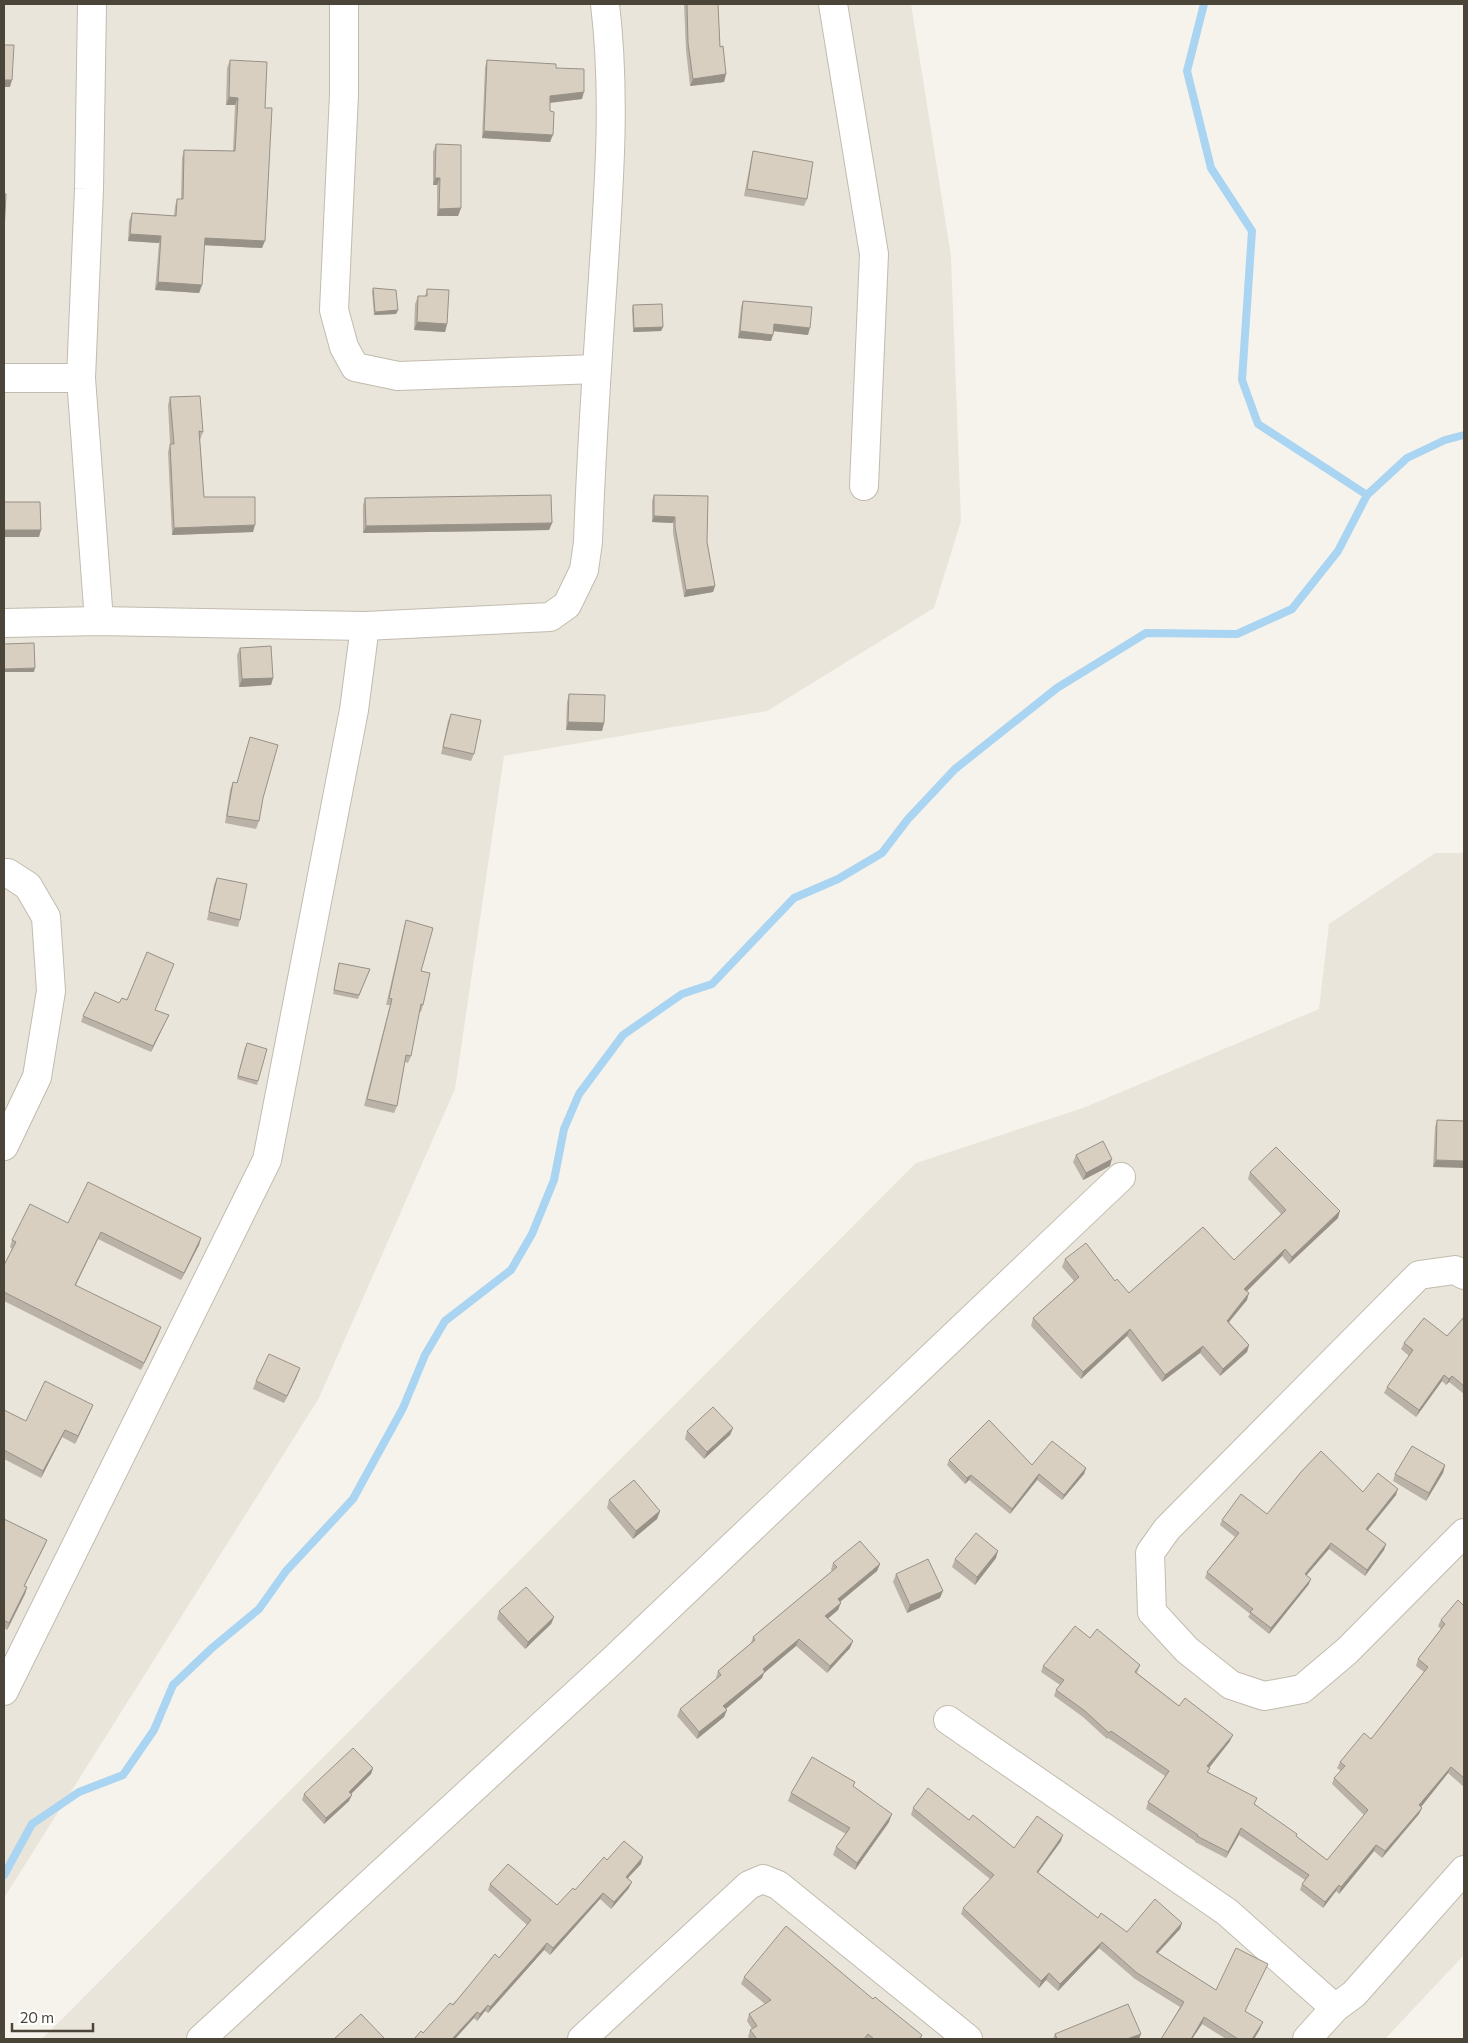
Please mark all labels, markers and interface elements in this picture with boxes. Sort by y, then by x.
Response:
scale bar [12,2000,94,2032]
text: 20 m [20,2008,54,2026]

